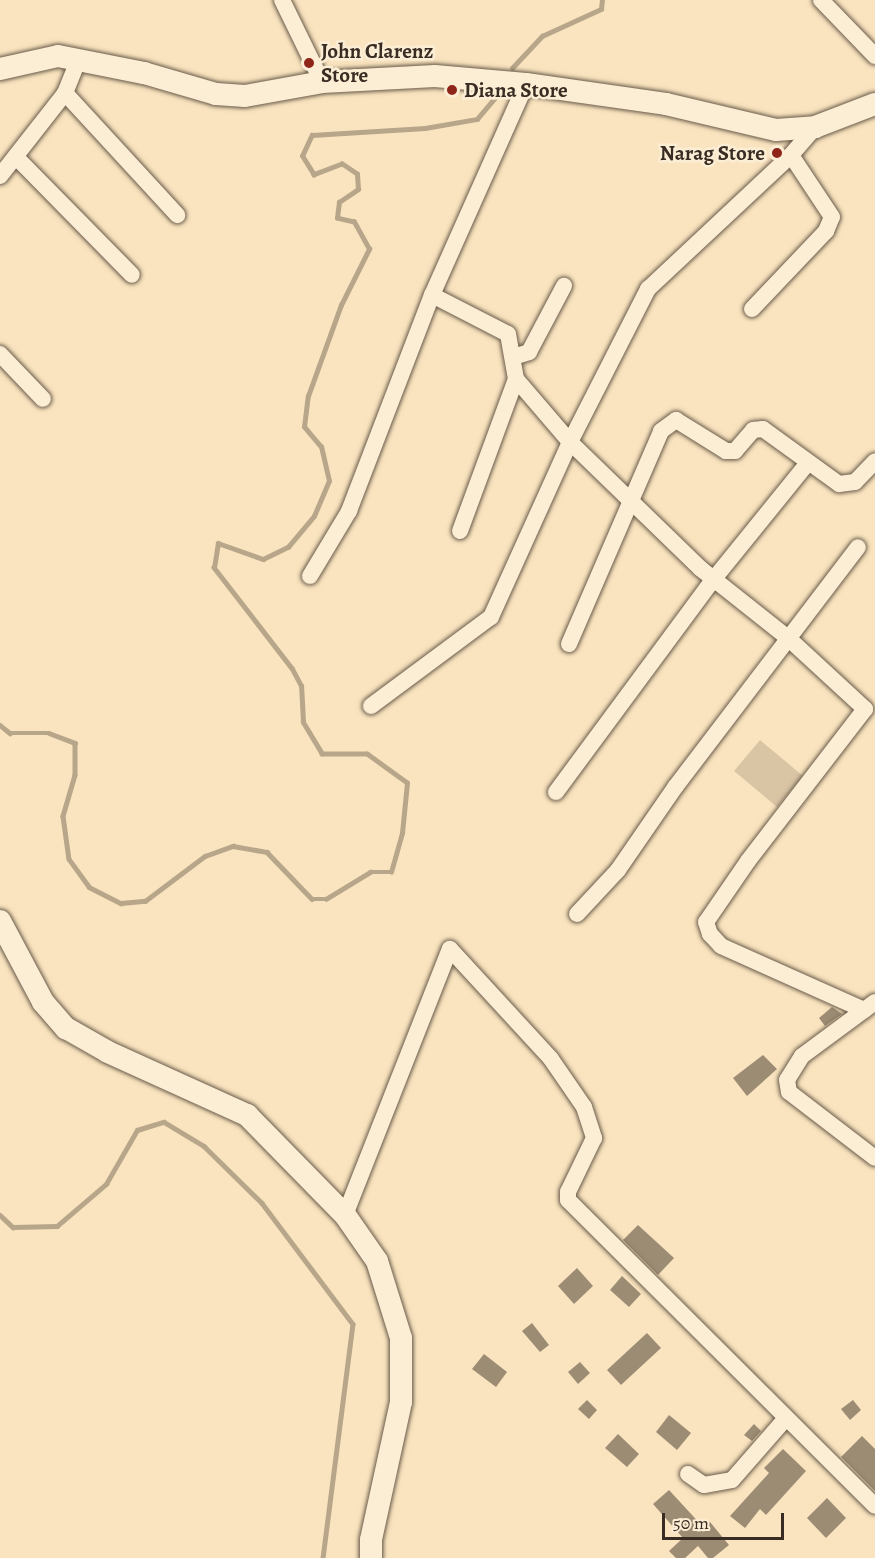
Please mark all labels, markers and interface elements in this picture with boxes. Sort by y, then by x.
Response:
place label: John Clarenz Store [321,38,433,88]
marker: John Clarenz Store [302,56,316,70]
place label: Diana Store [464,77,568,103]
marker: Diana Store [445,83,459,97]
place label: Narag Store [660,140,765,166]
marker: Narag Store [770,146,784,160]
scale bar [665,1501,786,1539]
text: 50 m [673,1511,709,1535]

